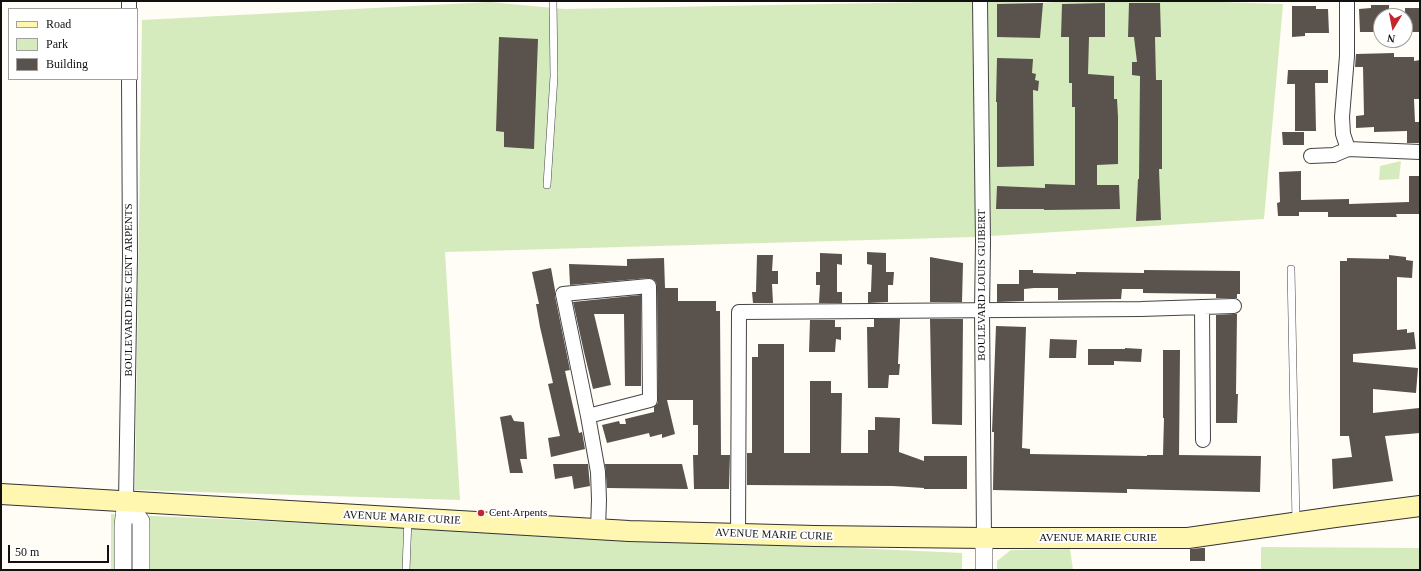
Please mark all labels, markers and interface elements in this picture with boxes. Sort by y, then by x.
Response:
legend [8,8,138,80]
north arrow [1373,8,1413,48]
text: Road [46,17,71,31]
text: N [1386,32,1396,45]
text: Park [46,37,68,51]
text: Building [46,57,88,71]
street label: BOULEVARD DES CENT ARPENTS [122,203,136,377]
street label: BOULEVARD LOUIS GUIBERT [975,209,989,361]
place label: Cent Arpents [489,506,547,520]
street label: AVENUE MARIE CURIE [343,508,461,528]
marker: Cent Arpents [476,508,486,518]
street label: AVENUE MARIE CURIE [715,526,833,544]
street label: AVENUE MARIE CURIE [1039,531,1157,545]
scale bar [10,537,111,563]
text: 50 m [15,545,39,559]

